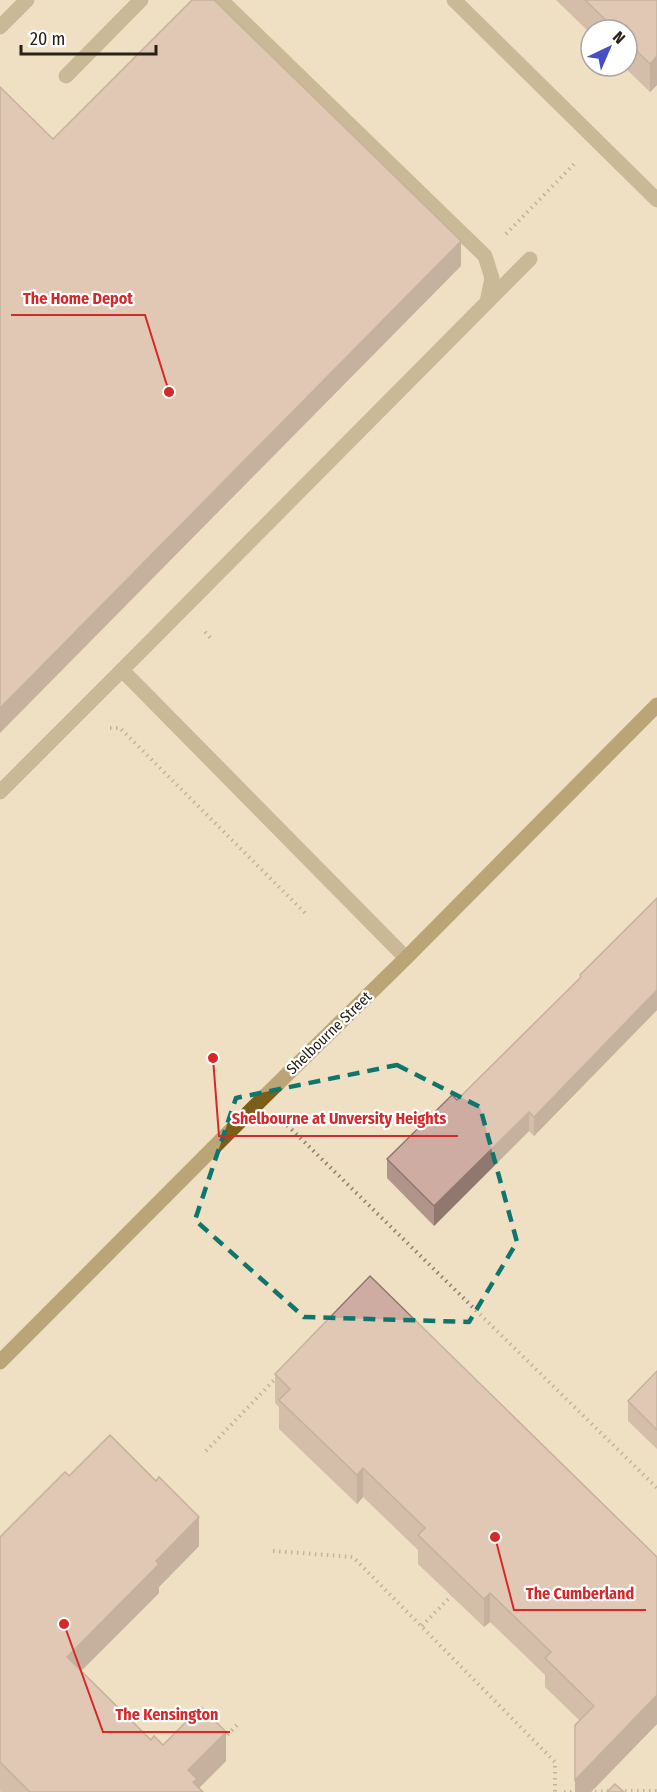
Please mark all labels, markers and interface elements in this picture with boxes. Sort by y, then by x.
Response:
scale bar [21,18,156,56]
north arrow [579,18,639,78]
text: N [609,27,629,48]
text: 20 m [30,28,65,50]
callout: The Home Depot [11,281,145,315]
text: The Home Depot [23,289,133,308]
street label: Shelbourne Street [283,988,375,1078]
callout: Shelbourne at Unversity Heights [219,1102,458,1136]
text: Shelbourne at Unversity Heights [232,1109,446,1128]
callout: The Cumberland [514,1576,646,1610]
text: The Cumberland [526,1584,634,1603]
callout: The Kensington [103,1698,230,1732]
text: The Kensington [116,1705,218,1724]

